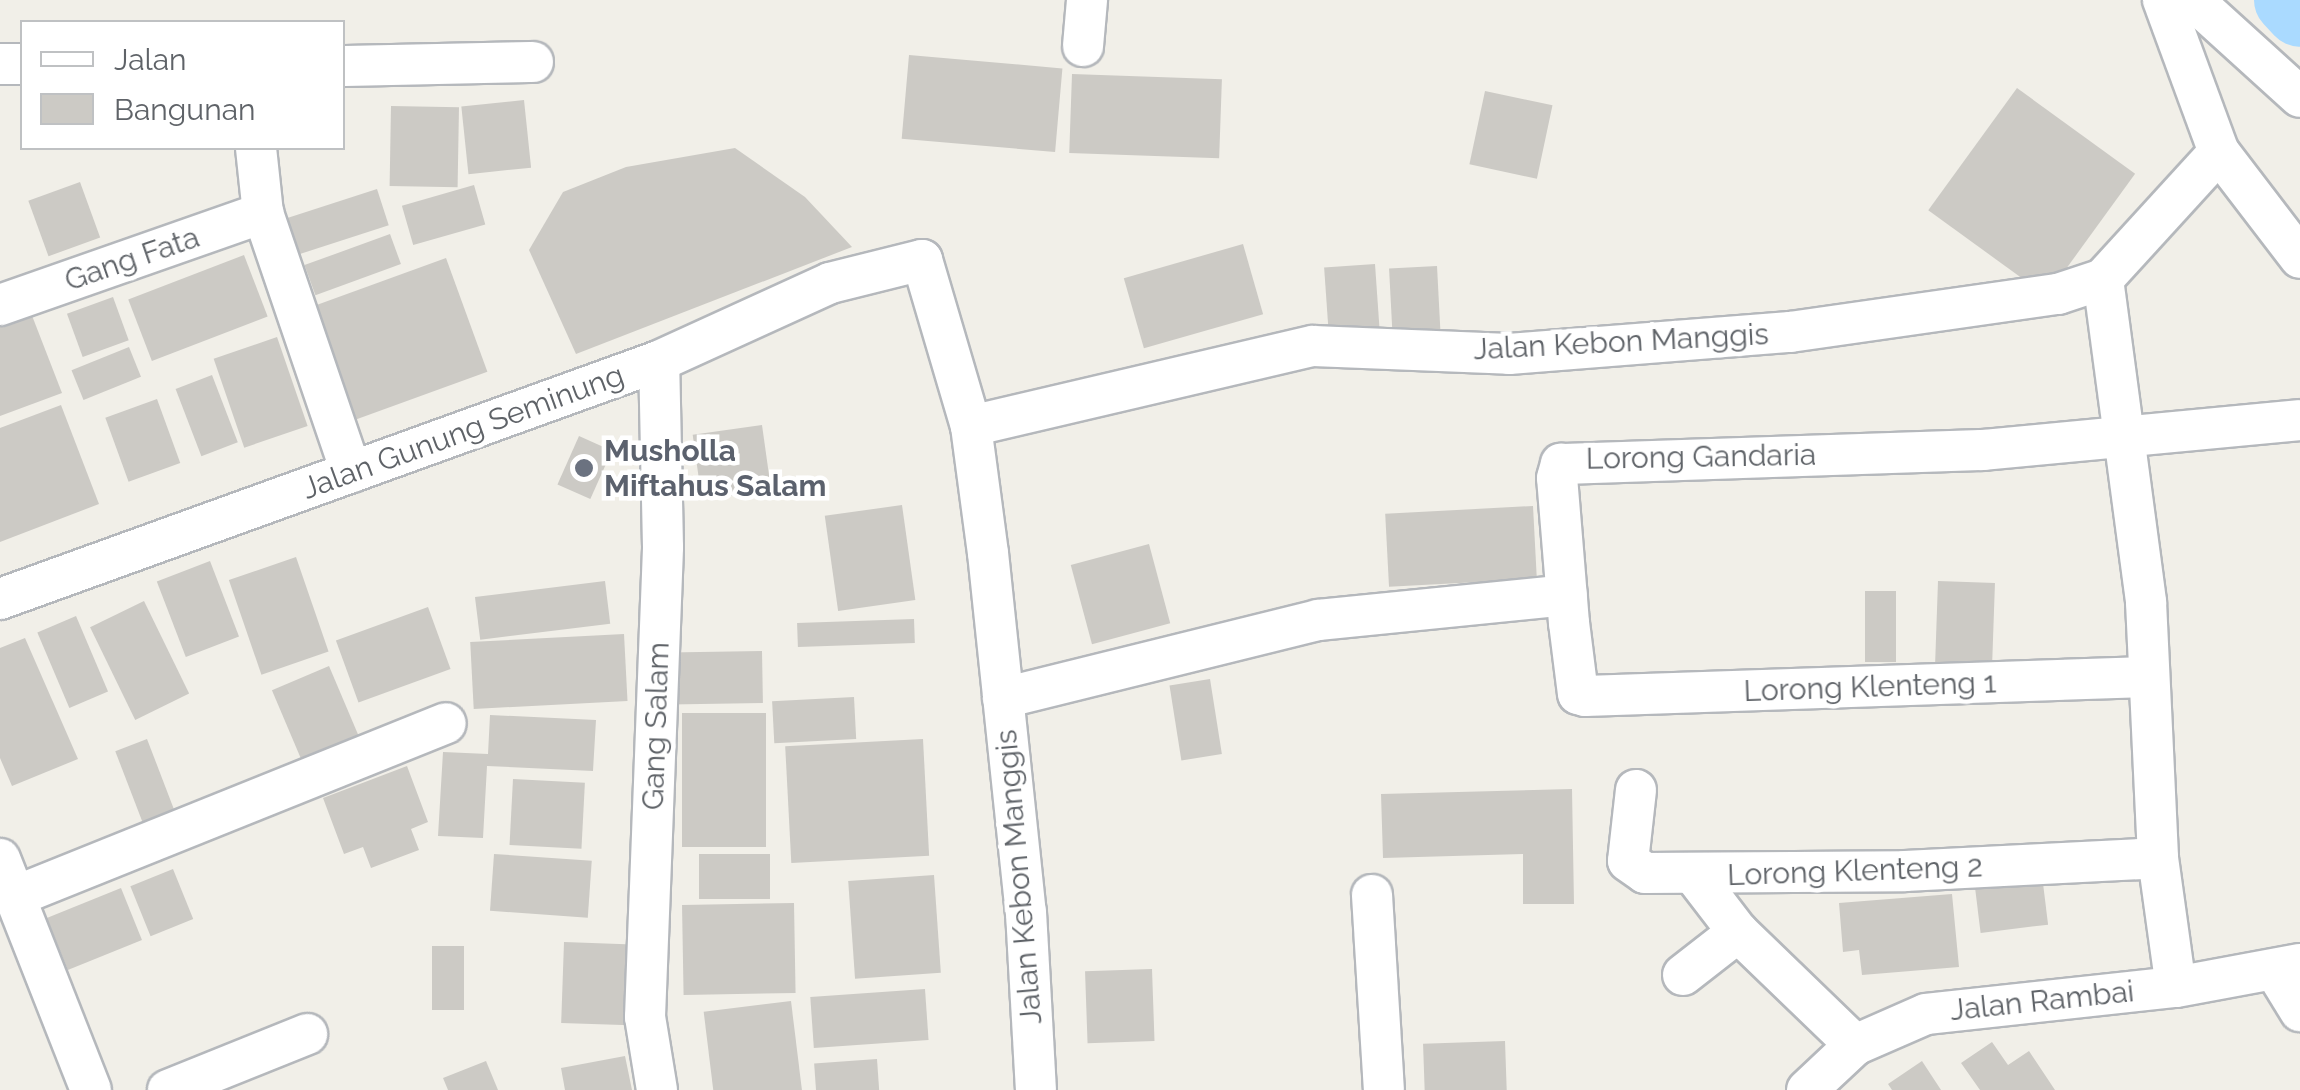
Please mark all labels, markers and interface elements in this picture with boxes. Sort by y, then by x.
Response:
legend [20,20,345,150]
text: Jalan [114,42,187,77]
text: Bangunan [114,92,256,127]
street label: Gang Fata [60,219,204,299]
street label: Jalan Kebon Manggis [1472,316,1770,368]
street label: Jalan Gunung Seminung [297,357,629,507]
place label: Musholla Miftahus Salam [604,433,826,504]
street label: Lorong Gandaria [1586,437,1816,477]
marker: Musholla Miftahus Salam [573,457,595,479]
street label: Gang Salam [635,641,677,811]
street label: Lorong Klenteng 1 [1743,665,1997,709]
street label: Jalan Kebon Manggis [988,728,1050,1026]
street label: Lorong Klenteng 2 [1727,849,1983,893]
street label: Jalan Rambai [1948,973,2136,1029]

